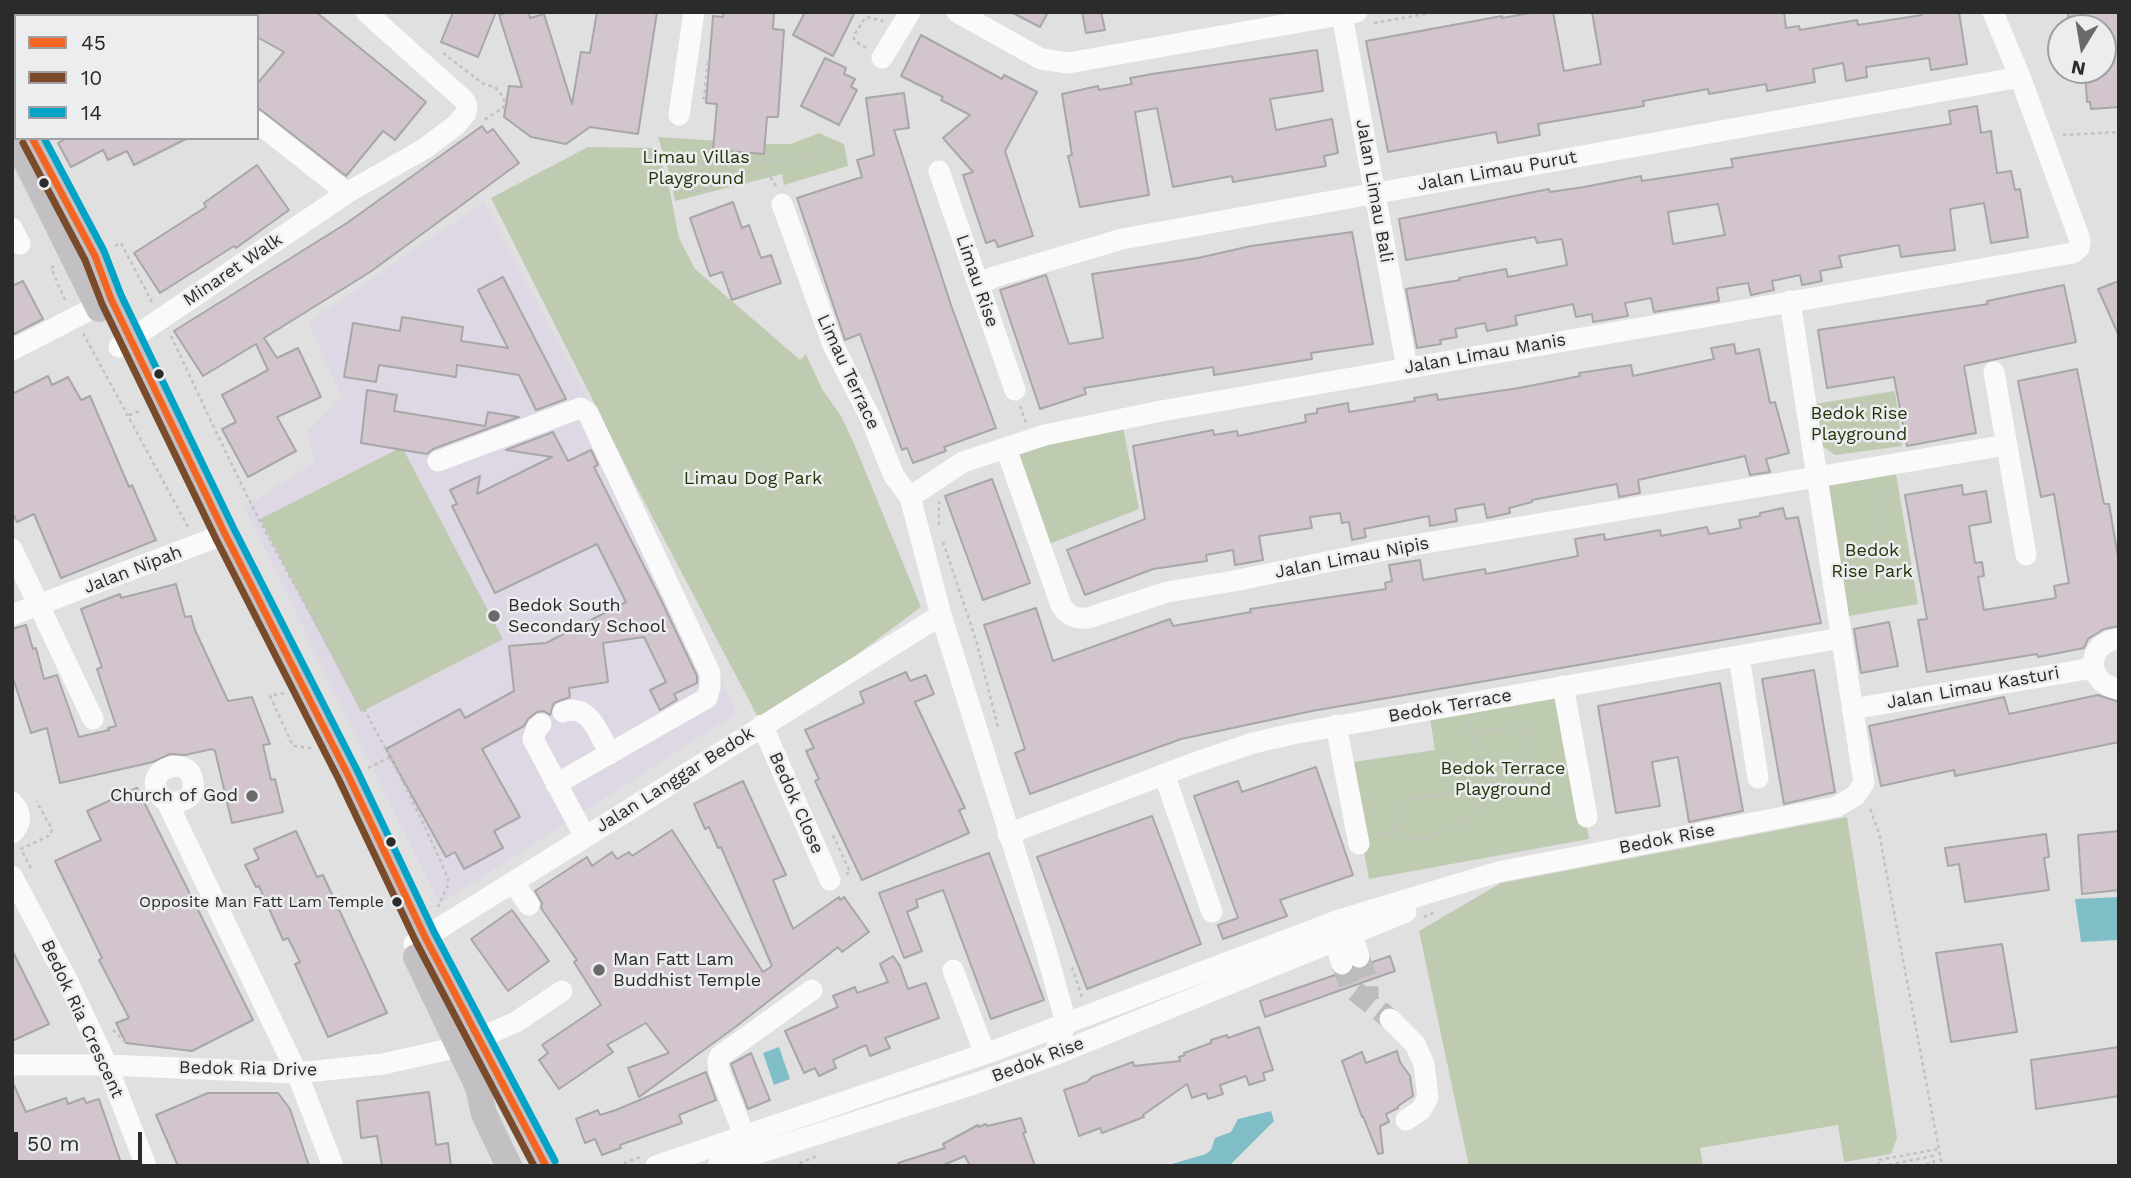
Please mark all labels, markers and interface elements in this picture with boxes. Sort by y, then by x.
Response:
legend [14,14,259,140]
north arrow [2047,14,2117,84]
text: 45 [81,30,106,55]
text: N [2069,56,2087,81]
text: 10 [81,65,102,90]
text: 14 [81,100,102,125]
street label: Jalan Limau Bali [1351,118,1397,264]
street label: Jalan Limau Purut [1416,146,1578,196]
park label: Limau Villas Playground [642,147,750,190]
unlabelled marker [37,176,51,190]
street label: Minaret Walk [179,229,287,311]
street label: Limau Rise [951,232,1003,330]
street label: Limau Terrace [812,311,884,433]
street label: Jalan Limau Manis [1402,329,1568,379]
unlabelled marker [152,367,166,381]
park label: Bedok Rise Playground [1810,403,1908,446]
park label: Limau Dog Park [684,468,822,490]
street label: Jalan Limau Nipis [1273,532,1431,584]
park label: Bedok Rise Park [1831,540,1913,582]
street label: Jalan Nipah [81,541,185,599]
place label: Bedok South Secondary School [508,595,666,638]
marker: Bedok South Secondary School [486,608,502,624]
street label: Jalan Limau Kasturi [1885,662,2061,714]
street label: Bedok Terrace [1387,685,1513,727]
street label: Jalan Langgar Bedok [592,723,758,837]
street label: Bedok Close [764,749,828,857]
park label: Bedok Terrace Playground [1441,758,1565,800]
place label: Church of God [110,785,238,807]
marker: Church of God [244,788,260,804]
street label: Bedok Rise [1617,819,1717,859]
unlabelled marker [384,835,398,849]
place label: Opposite Man Fatt Lam Temple [139,892,384,912]
marker: Opposite Man Fatt Lam Temple [390,895,404,909]
street label: Bedok Ria Crescent [36,937,128,1101]
place label: Man Fatt Lam Buddhist Temple [613,949,761,992]
marker: Man Fatt Lam Buddhist Temple [591,962,607,978]
street label: Bedok Rise [989,1033,1087,1087]
street label: Bedok Ria Drive [179,1057,317,1081]
scale bar [18,1118,145,1162]
text: 50 m [27,1131,79,1156]

